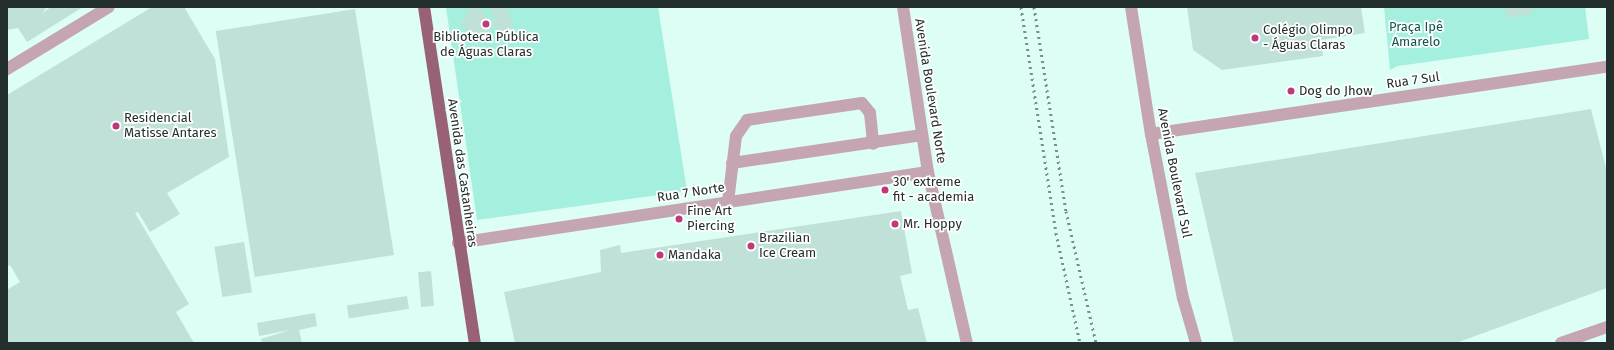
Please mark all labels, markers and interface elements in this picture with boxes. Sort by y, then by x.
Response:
street label: Avenida Boulevard Norte [911,17,949,165]
marker: Biblioteca Pública de Águas Claras [481,19,491,29]
park label: Praça Ipê Amarelo [1389,20,1443,51]
place label: Colégio Olimpo - Águas Claras [1263,23,1353,54]
place label: Biblioteca Pública de Águas Claras [433,30,539,61]
marker: Colégio Olimpo - Águas Claras [1250,33,1260,43]
street label: Rua 7 Sul [1385,70,1441,92]
place label: Dog do Jhow [1299,83,1372,99]
marker: Dog do Jhow [1286,86,1296,96]
street label: Avenida das Castanheiras [444,98,480,248]
street label: Avenida Boulevard Sul [1154,107,1194,239]
place label: Residencial Matisse Antares [124,111,217,142]
marker: Residencial Matisse Antares [111,121,121,131]
place label: 30' extreme fit - academia [893,175,974,206]
street label: Rua 7 Norte [656,180,726,206]
marker: 30' extreme fit - academia [880,185,890,195]
place label: Fine Art Piercing [687,204,734,235]
marker: Fine Art Piercing [674,214,684,224]
place label: Mr. Hoppy [903,216,962,232]
marker: Mr. Hoppy [890,219,900,229]
place label: Brazilian Ice Cream [759,231,816,262]
marker: Brazilian Ice Cream [746,241,756,251]
place label: Mandaka [668,247,721,263]
marker: Mandaka [655,250,665,260]

